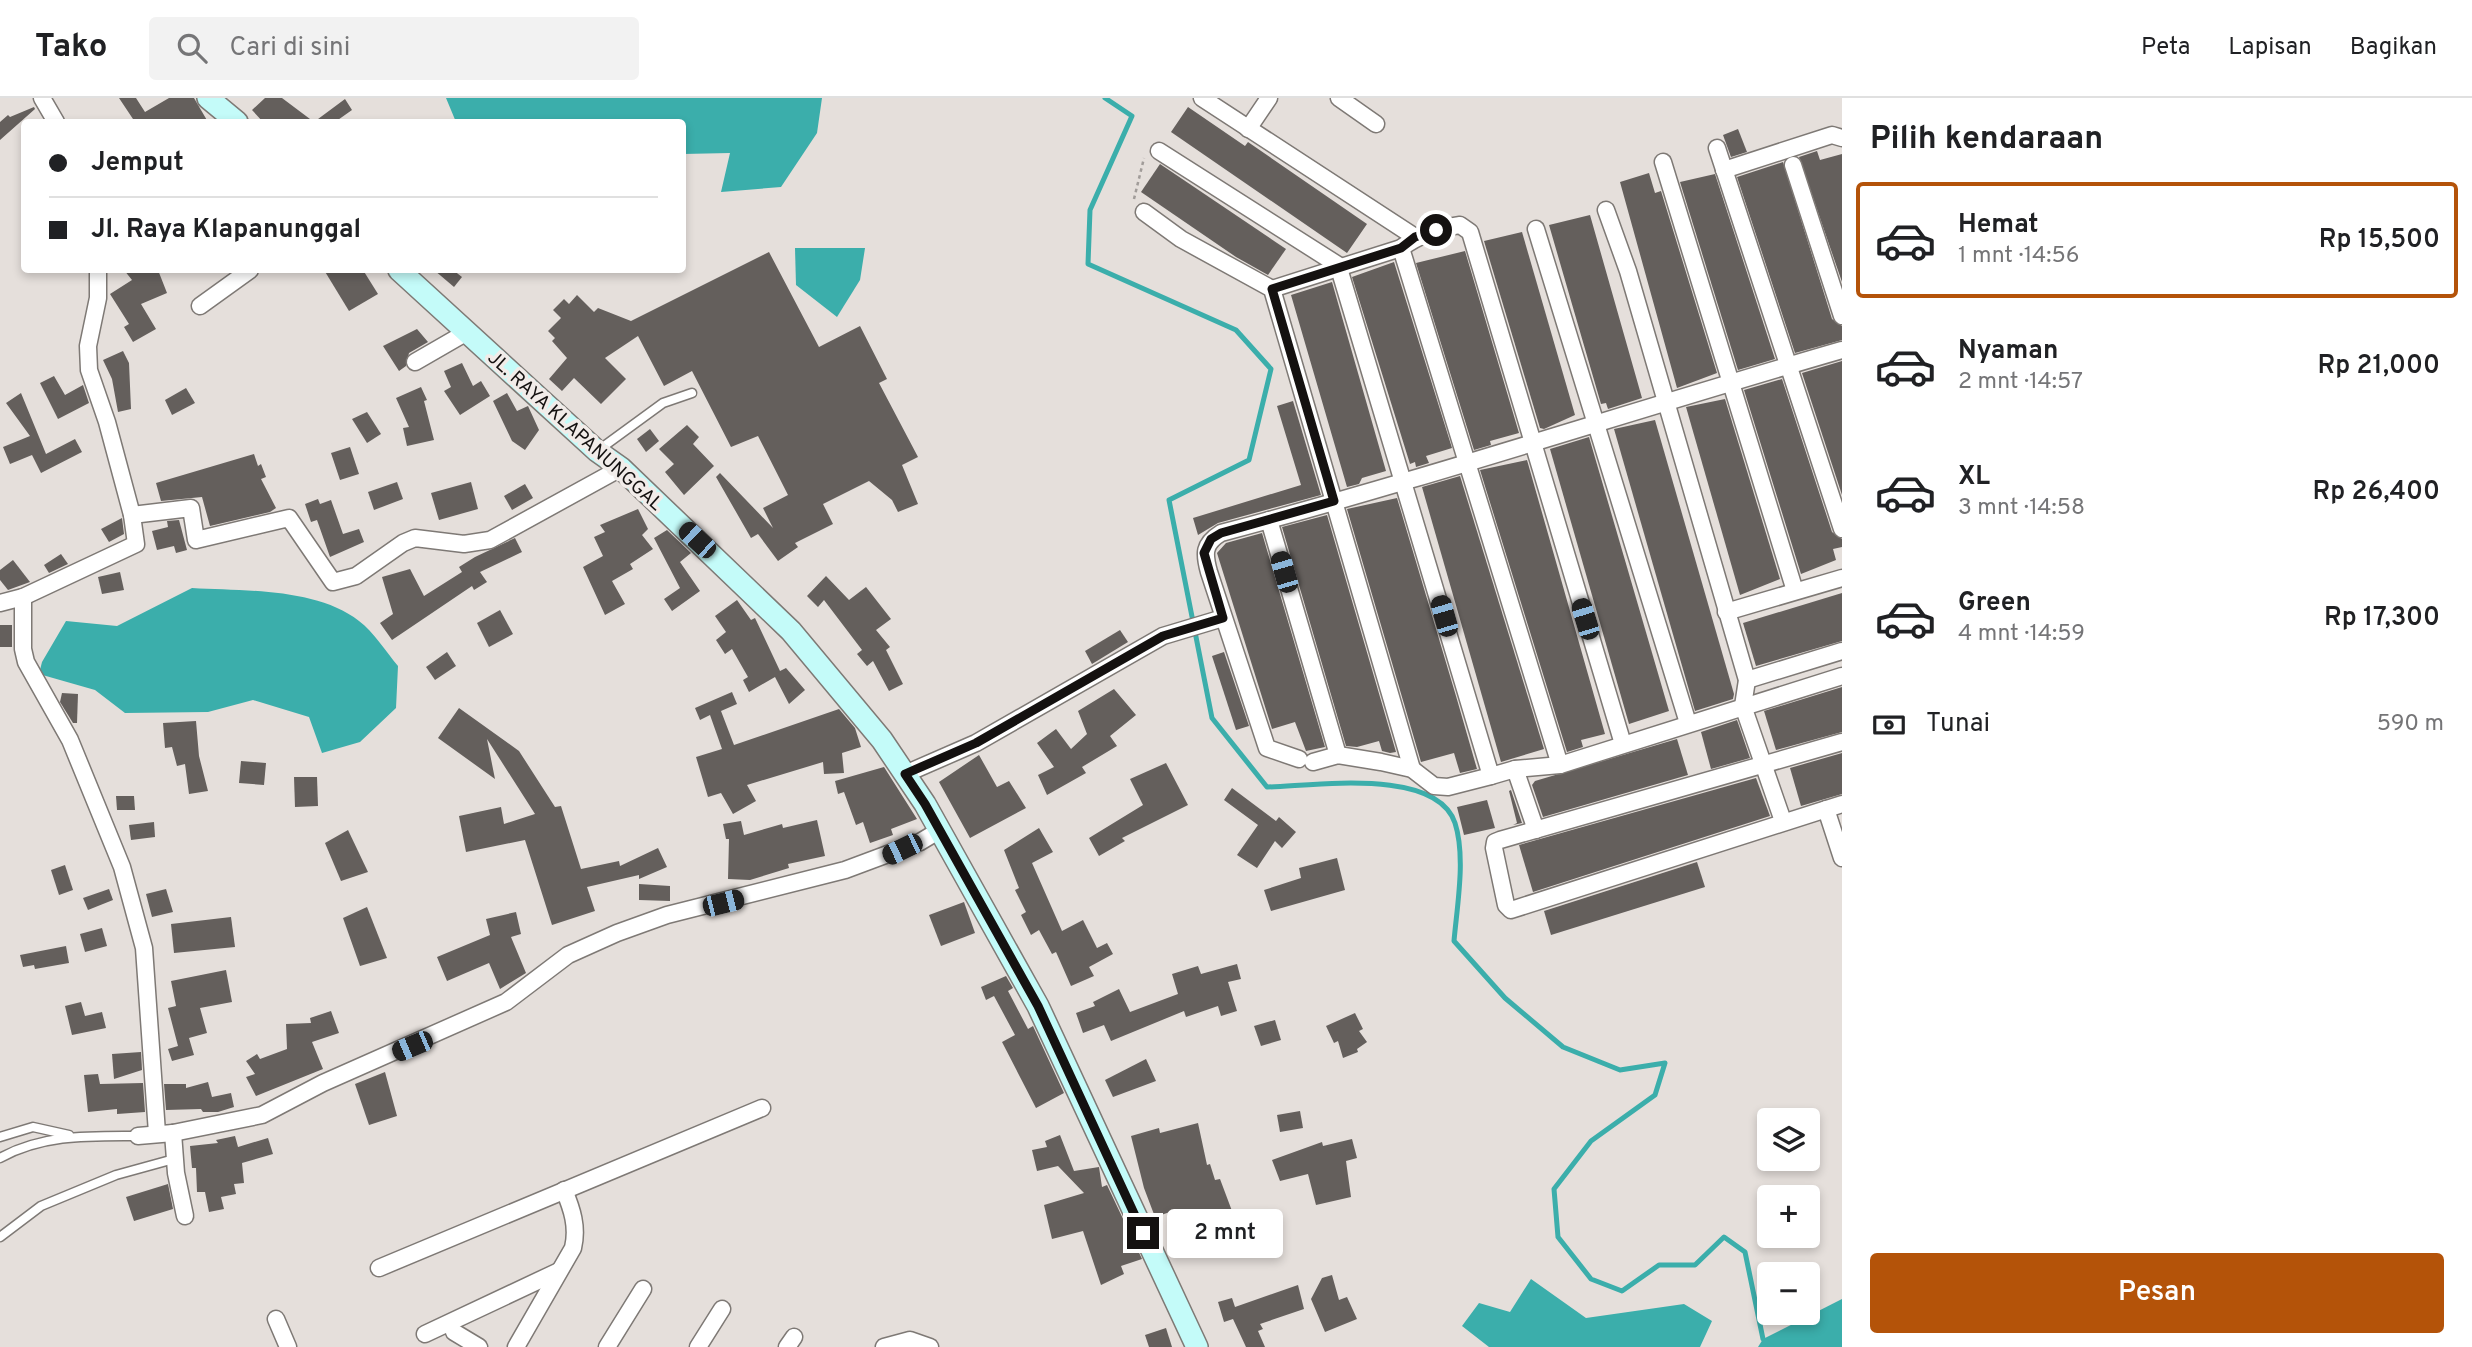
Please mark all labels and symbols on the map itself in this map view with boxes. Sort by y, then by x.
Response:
route start [1420,214,1452,246]
street label: JL. RAYA KLAPANUNGGAL [482,346,668,517]
car [675,518,720,562]
car [1269,549,1300,595]
car [1429,593,1460,639]
car [1569,596,1602,642]
car [879,830,926,868]
car [701,888,746,918]
car [389,1028,436,1064]
callout: 2 mnt [1168,1208,1283,1258]
route end [1127,1217,1159,1249]

